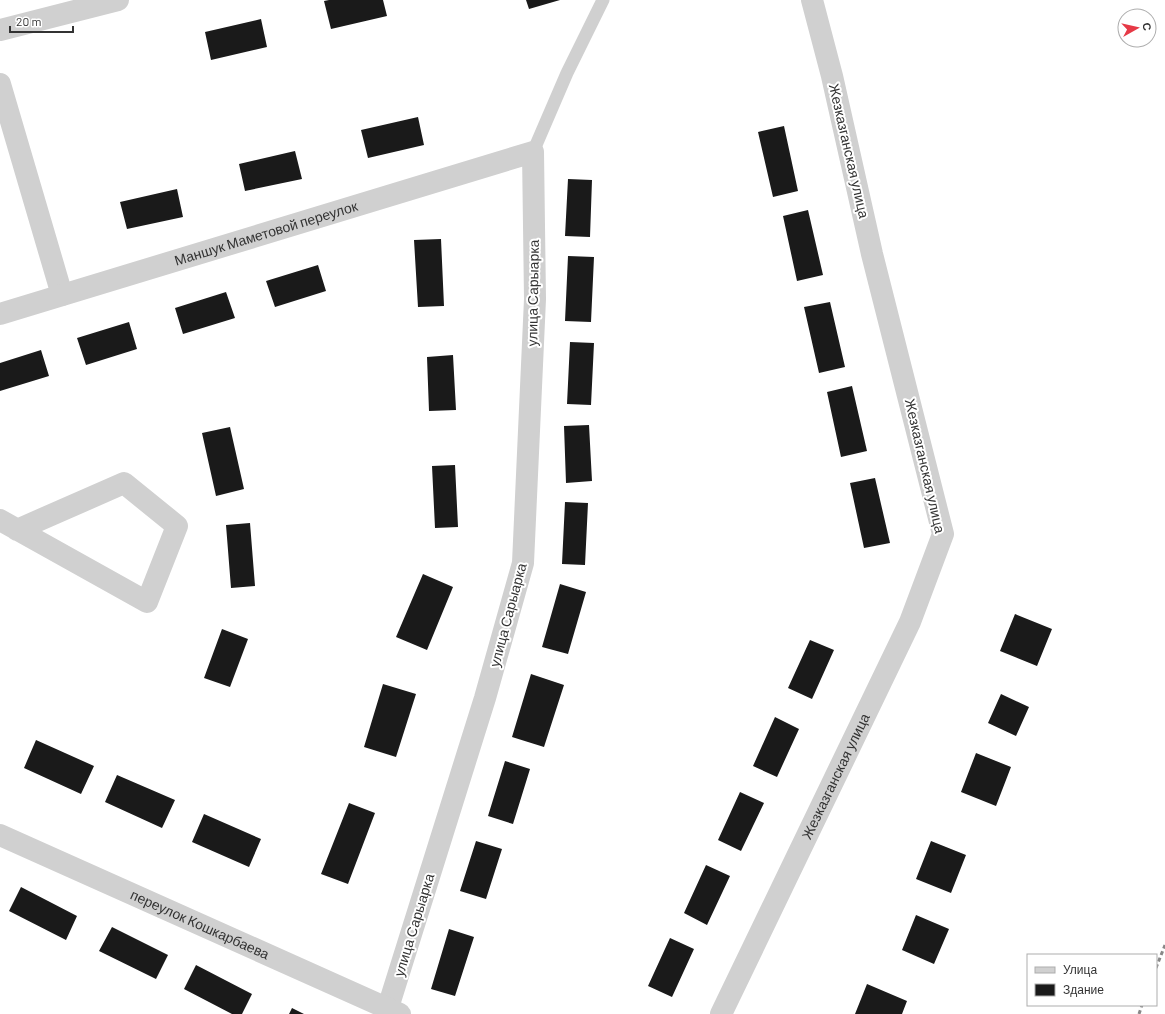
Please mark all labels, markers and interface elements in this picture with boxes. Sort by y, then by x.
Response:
scale bar [10,8,73,34]
north arrow [1117,8,1157,48]
text: 20 m [16,14,42,28]
text: С [1140,22,1154,31]
street label: Жезказганская улица [826,82,873,220]
street label: Маншук Маметовой переулок [172,197,360,269]
street label: улица Сарыарка [523,239,542,347]
street label: Жезказганская улица [902,397,949,535]
street label: улица Сарыарка [485,561,530,669]
street label: Жезказганская улица [798,710,873,842]
street label: улица Сарыарка [390,871,437,978]
street label: переулок Кошкарбаева [128,886,272,963]
legend [1027,954,1157,1006]
text: Улица [1063,962,1097,977]
text: Здание [1063,982,1104,997]

